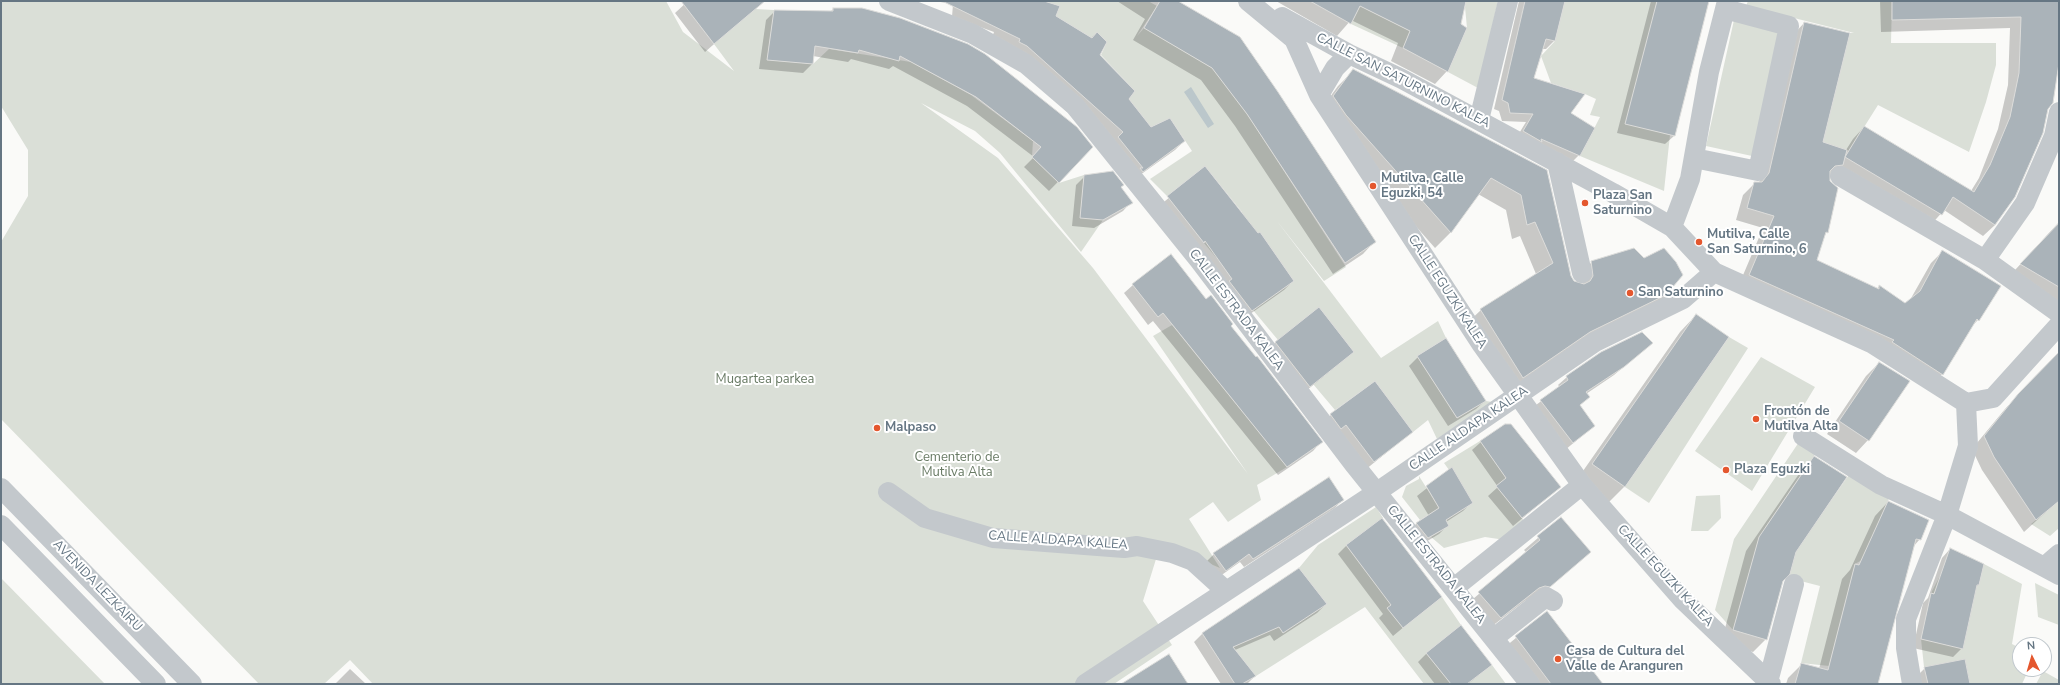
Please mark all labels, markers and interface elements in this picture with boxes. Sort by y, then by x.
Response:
street label: CALLE SAN SATURNINO KALEA [1314,30,1492,132]
place label: Mutilva, Calle Eguzki, 54 [1381,171,1464,202]
marker: Mutilva, Calle Eguzki, 54 [1368,181,1378,191]
place label: Plaza San Saturnino [1593,188,1652,219]
marker: Plaza San Saturnino [1580,198,1590,208]
place label: Mutilva, Calle San Saturnino, 6 [1707,227,1807,258]
street label: CALLE EGUZKI KALEA [1404,232,1490,352]
marker: Mutilva, Calle San Saturnino, 6 [1694,237,1704,247]
street label: CALLE ESTRADA KALEA [1185,246,1287,374]
place label: San Saturnino [1638,285,1723,301]
marker: San Saturnino [1625,288,1635,298]
park label: Mugartea parkea [716,372,814,388]
street label: CALLE ALDAPA KALEA [1407,383,1531,475]
place label: Frontón de Mutilva Alta [1764,404,1838,435]
marker: Frontón de Mutilva Alta [1751,414,1761,424]
place label: Malpaso [885,420,936,436]
marker: Malpaso [872,423,882,433]
park label: Cementerio de Mutilva Alta [915,450,999,481]
place label: Plaza Eguzki [1734,462,1810,478]
marker: Plaza Eguzki [1721,465,1731,475]
street label: CALLE ESTRADA KALEA [1383,503,1489,627]
street label: CALLE EGUZKI KALEA [1614,522,1716,630]
street label: CALLE ALDAPA KALEA [988,528,1128,554]
street label: AVENIDA LEZKAIRU [49,537,145,635]
north arrow [2012,637,2052,677]
text: N [2026,638,2036,653]
place label: Casa de Cultura del Valle de Aranguren [1566,644,1684,675]
marker: Casa de Cultura del Valle de Aranguren [1553,654,1563,664]

